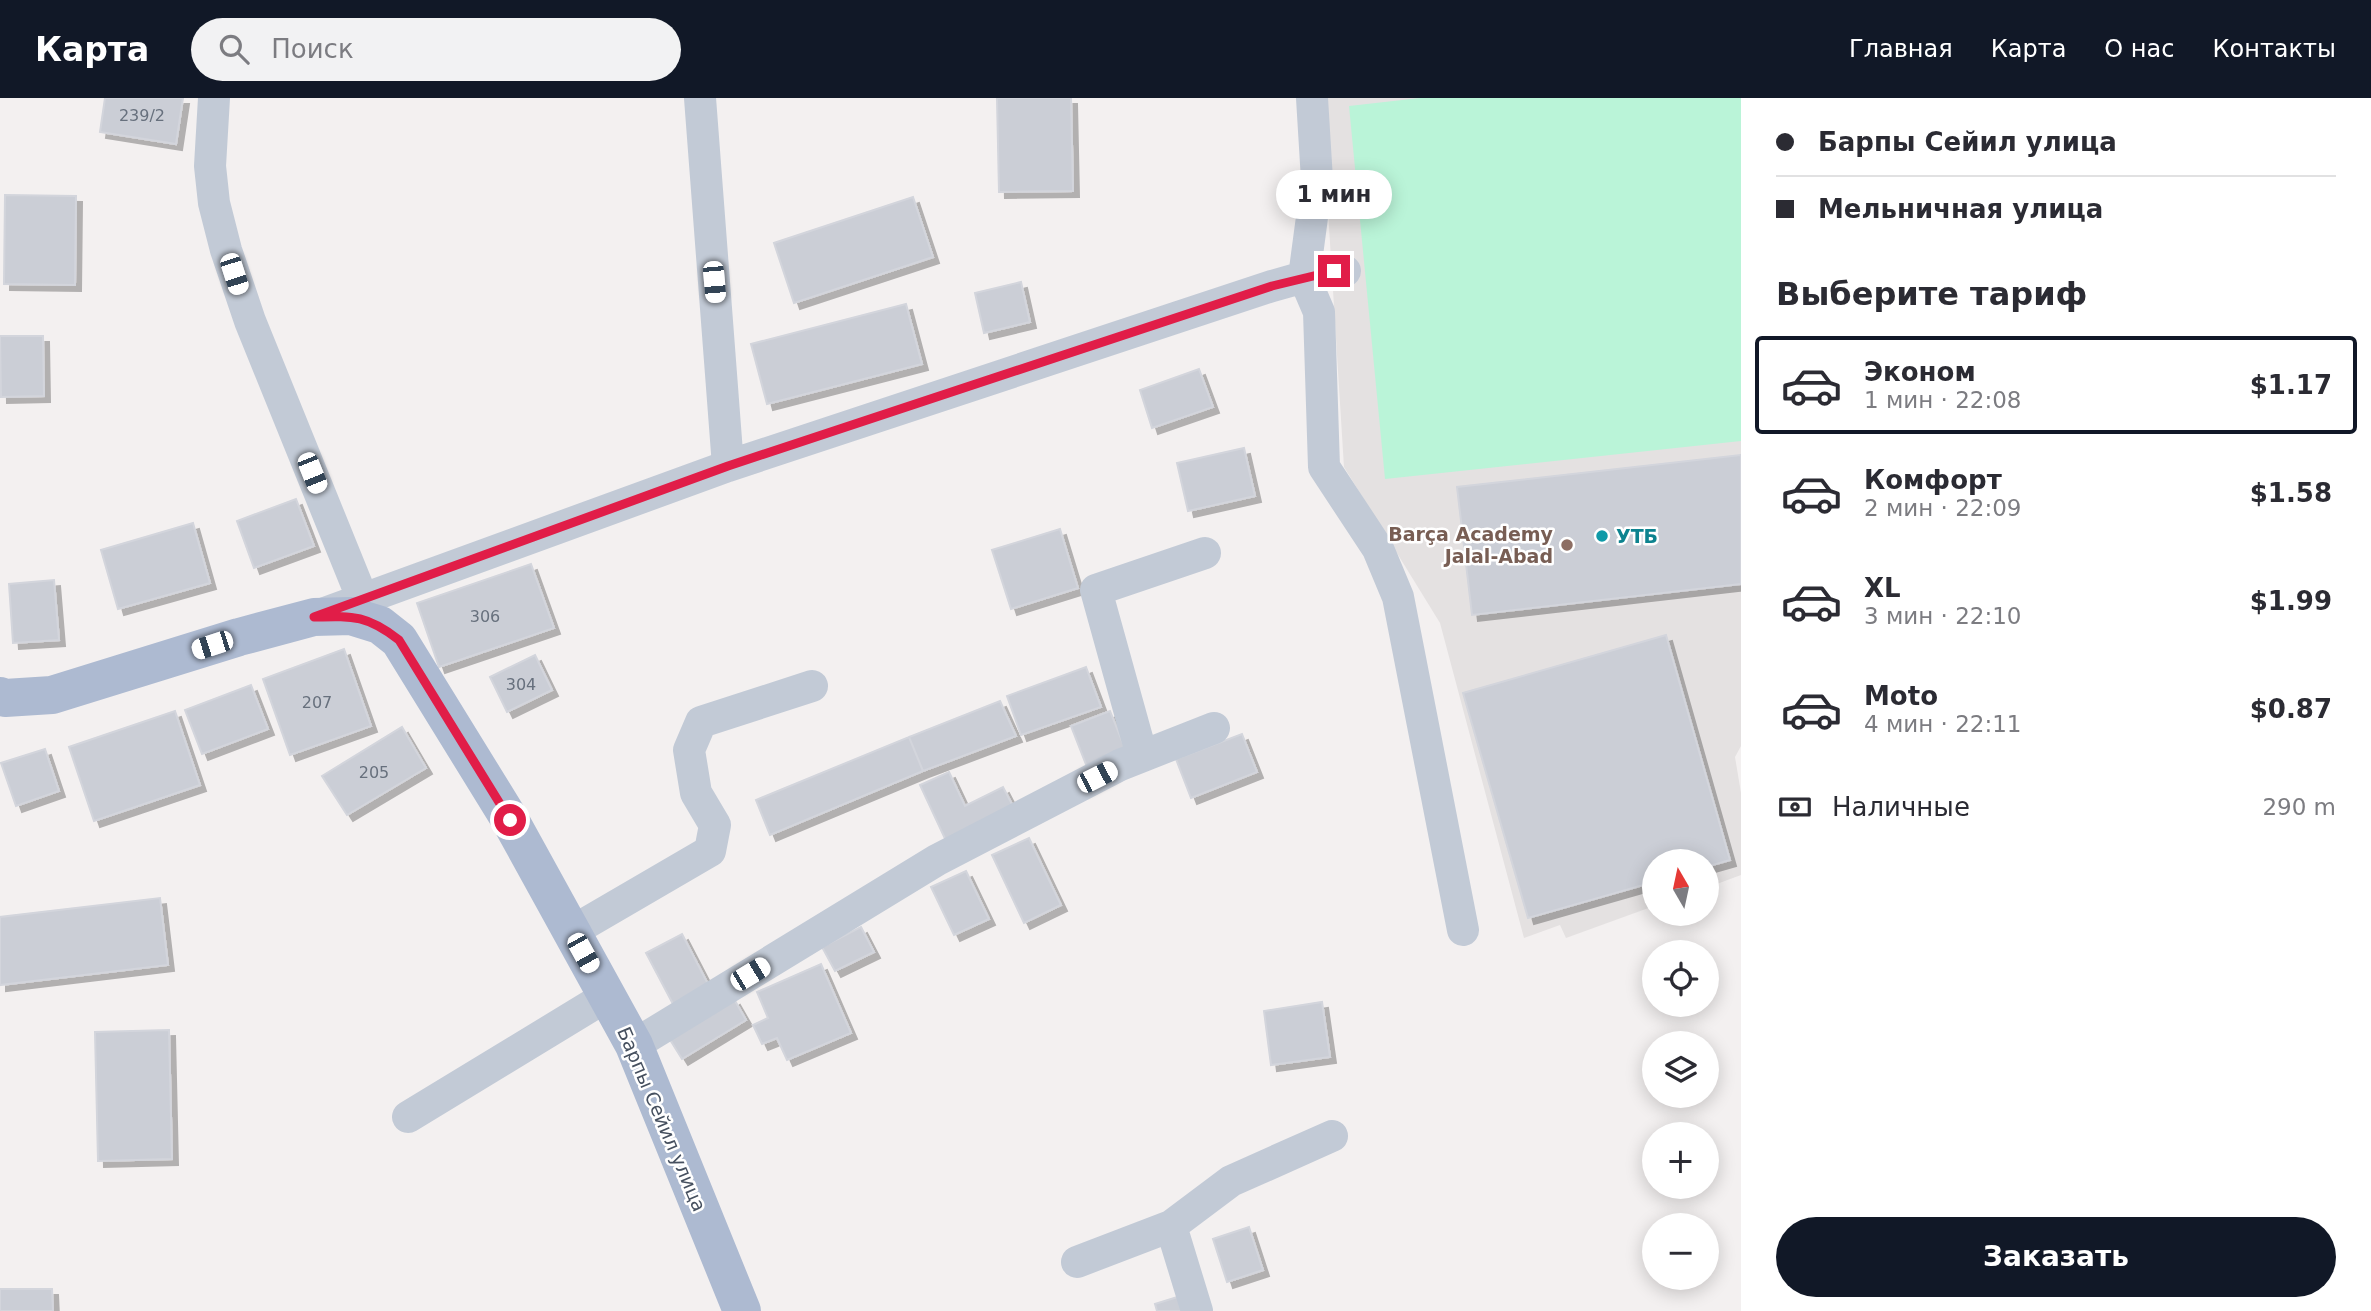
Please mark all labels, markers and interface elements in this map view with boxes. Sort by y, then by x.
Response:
search box [191,18,681,81]
text: Карта [35,30,149,69]
icon: search [215,30,253,68]
text: Поиск [271,34,354,64]
text: Главная [1849,35,1953,63]
text: Карта [1991,35,2066,63]
text: О нас [2104,35,2174,63]
text: Контакты [2212,35,2336,63]
house number: 239/2 [119,106,165,125]
text: Барпы Сейил улица [1818,127,2117,157]
callout: 1 мин [1276,170,1392,218]
text: 1 мин [1297,181,1371,207]
text: Мельничная улица [1818,194,2103,224]
car [218,251,251,297]
route end [1318,255,1350,287]
car [702,260,727,304]
text: Выберите тариф [1776,275,2087,313]
icon: car [1780,354,1843,417]
text: Эконом [1864,357,1976,387]
text: $1.17 [2250,370,2332,400]
text: 1 мин · 22:08 [1864,387,2022,413]
car [295,450,330,496]
icon: car [1780,462,1843,525]
text: Комфорт [1864,465,2002,495]
text: $1.58 [2250,478,2332,508]
text: 2 мин · 22:09 [1864,495,2022,521]
place label: Barça Academy Jalal-Abad [1388,523,1554,567]
place label: УТБ [1616,525,1658,547]
marker: УТБ [1594,528,1610,544]
marker: Barça Academy Jalal-Abad [1559,537,1575,553]
icon: car [1780,570,1843,633]
text: XL [1864,573,1901,603]
text: $1.99 [2250,586,2332,616]
text: 3 мин · 22:10 [1864,603,2022,629]
house number: 306 [470,607,500,626]
car [189,629,236,661]
house number: 304 [506,675,536,694]
icon: car [1780,678,1843,741]
text: Moto [1864,681,1938,711]
house number: 207 [302,693,332,712]
text: $0.87 [2250,694,2332,724]
text: 4 мин · 22:11 [1864,711,2022,737]
car [1074,758,1121,796]
house number: 205 [359,763,389,782]
icon: cash [1776,788,1814,826]
text: Наличные [1832,792,1970,822]
text: 290 m [2262,794,2336,820]
route start [494,804,526,836]
north arrow [1642,849,1718,926]
map controls [1642,849,1719,1290]
car [564,930,603,976]
button: locate [1642,940,1719,1017]
car [727,954,774,994]
street label: Барпы Сейил улица [613,1023,711,1215]
button: layers [1642,1031,1719,1108]
button: + [1642,1122,1719,1199]
button: − [1642,1213,1719,1290]
button: Заказать [1776,1217,2336,1297]

